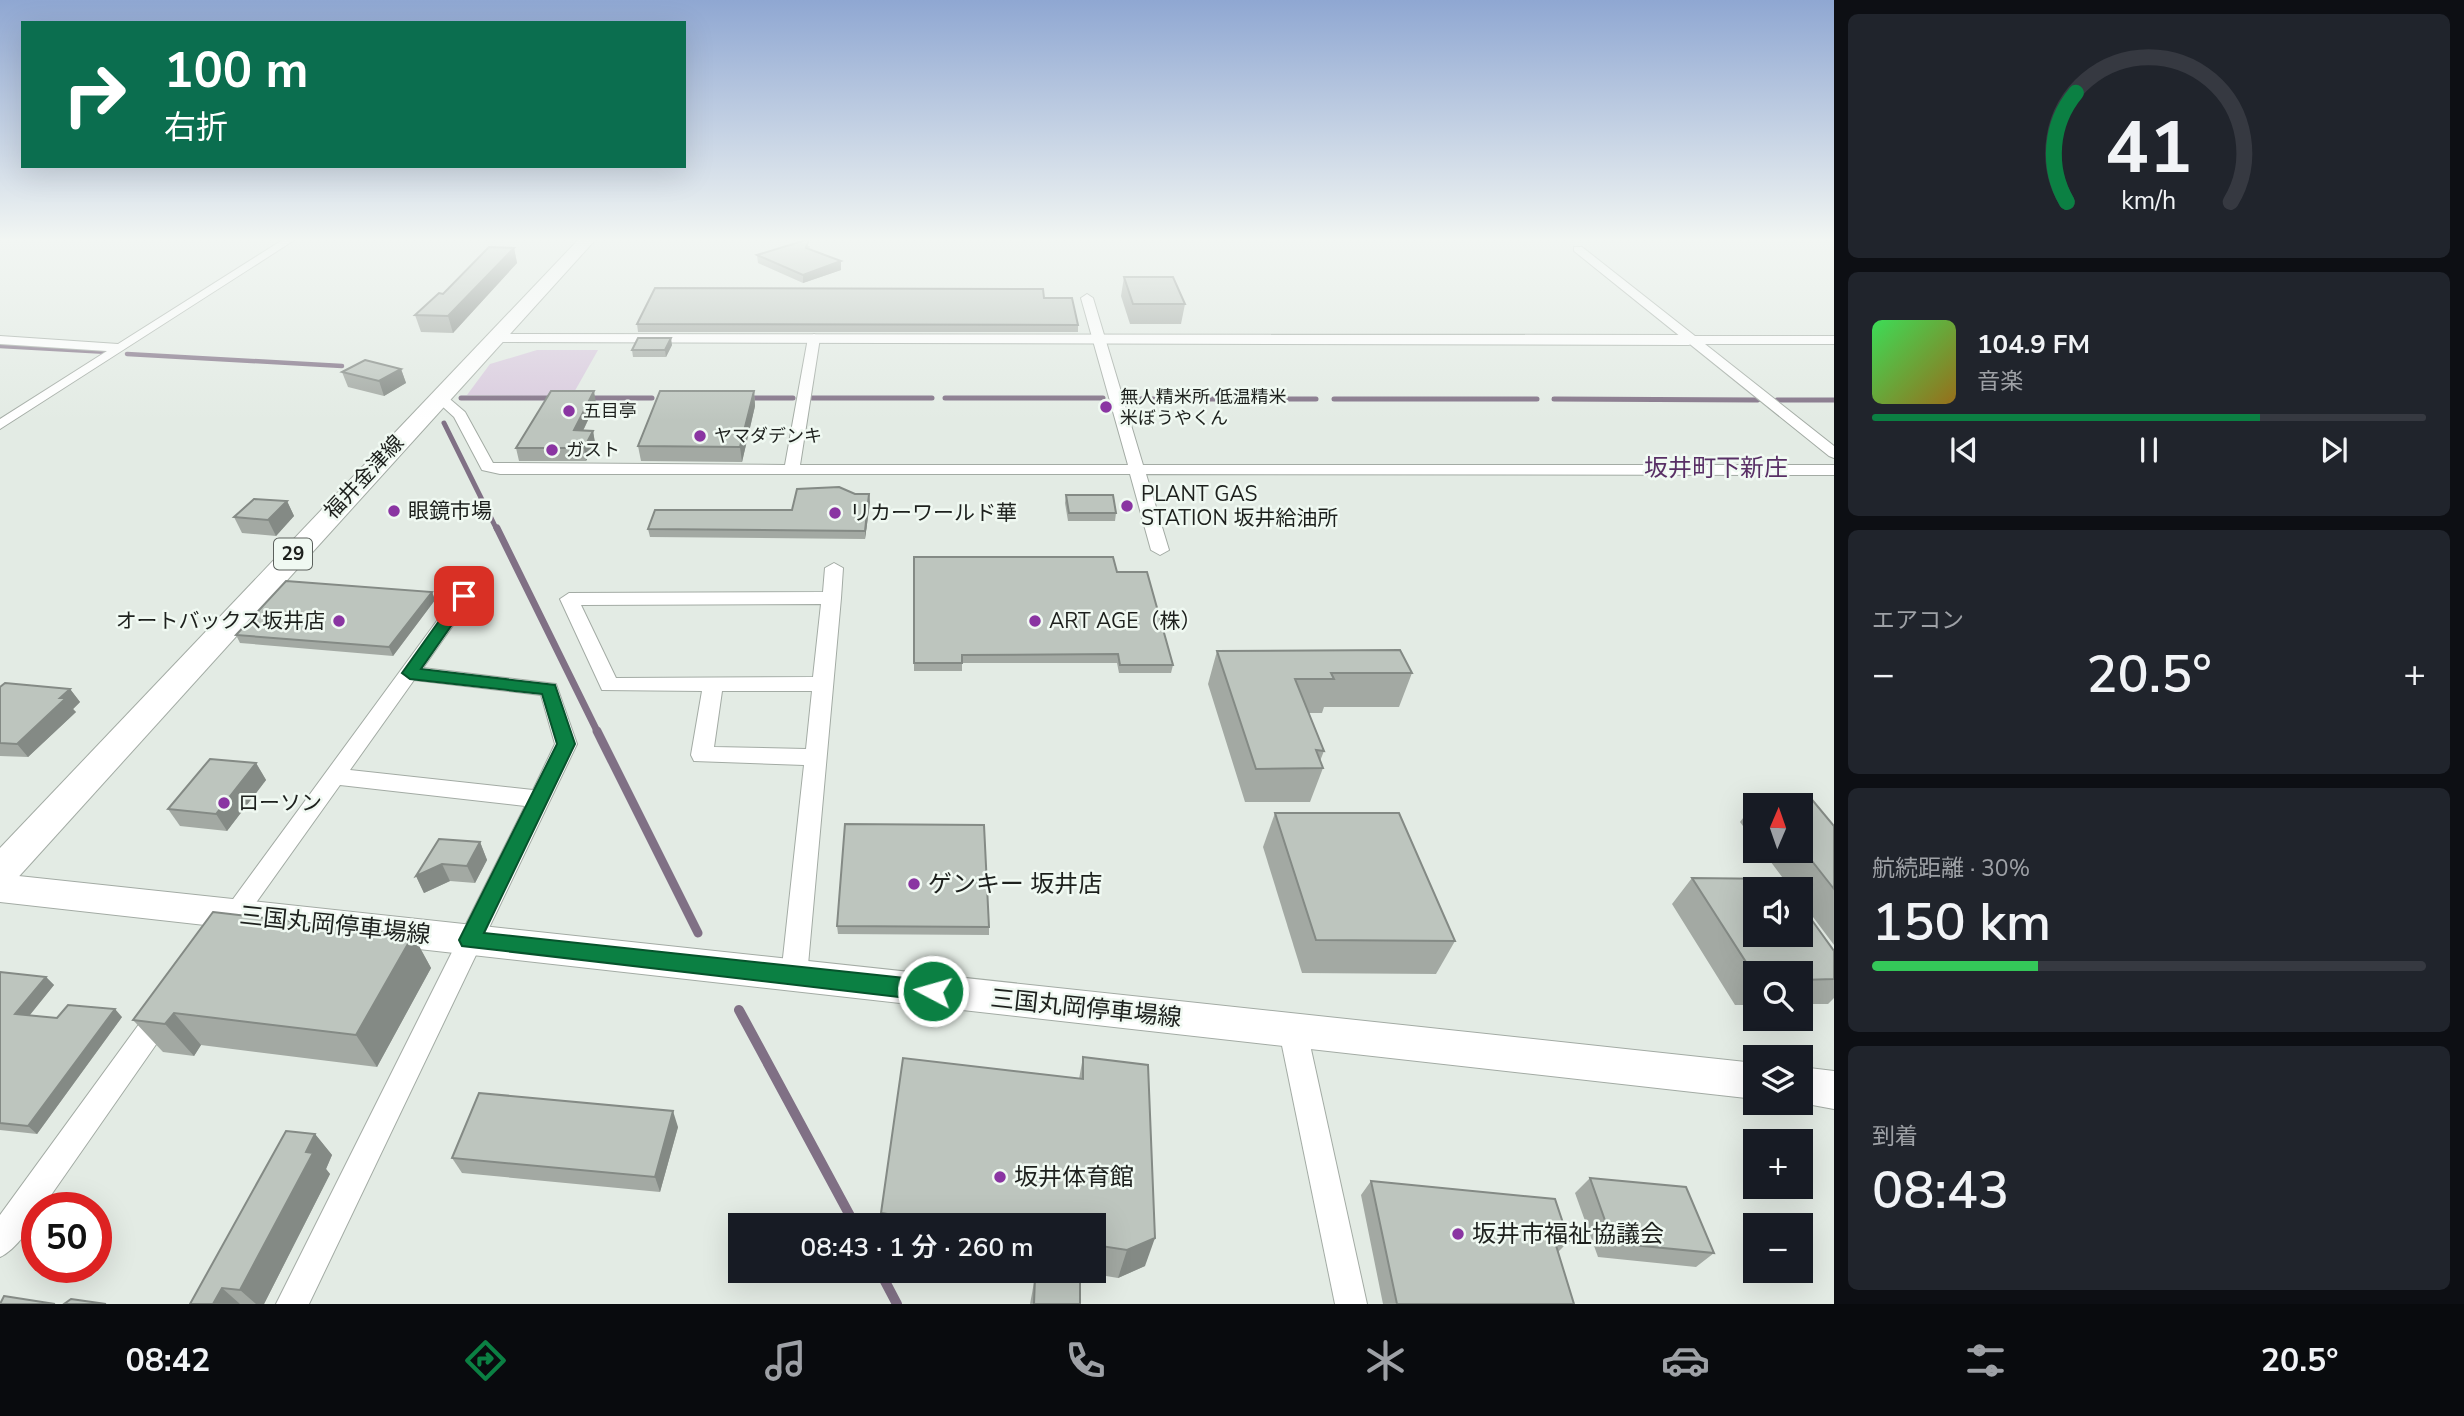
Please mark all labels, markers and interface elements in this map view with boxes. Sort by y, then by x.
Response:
text: 100 m [164,37,308,104]
icon: right [49,49,140,140]
text: 41 [2105,98,2193,198]
text: 右折 [164,106,228,149]
text: km/h [2121,184,2177,218]
text: 104.9 FM [1977,327,2090,362]
text: 音楽 [1977,366,2023,397]
place label: 無人精米所 低温精米 米ぼうやくん [1120,385,1287,430]
place label: 五目亭 [583,399,637,423]
marker: 無人精米所 低温精米 米ぼうやくん [1098,399,1114,415]
marker: 五目亭 [561,403,577,419]
place label: ヤマダデンキ [714,424,822,448]
marker: ヤマダデンキ [692,428,708,444]
street label: 福井金津線 [318,429,410,525]
icon: previous [1945,431,1983,469]
icon: pause [2130,431,2168,469]
icon: next [2315,431,2353,469]
place label: ガスト [566,438,620,462]
marker: ガスト [544,442,560,458]
district label: 坂井町下新庄 [1644,452,1788,484]
place label: PLANT GAS STATION 坂井給油所 [1141,480,1338,532]
place label: 眼鏡市場 [408,497,492,525]
marker: PLANT GAS STATION 坂井給油所 [1119,498,1135,514]
place label: リカーワールド華 [849,499,1017,527]
marker: 眼鏡市場 [386,503,402,519]
marker: リカーワールド華 [827,505,843,521]
road number: 29 [274,538,312,569]
pin [434,566,494,626]
icon: arrive [445,577,483,615]
text: エアコン [1872,605,1964,636]
place label: オートバックス坂井店 [116,607,325,635]
place label: ART AGE（株） [1049,607,1202,635]
marker: オートバックス坂井店 [331,613,347,629]
marker: ART AGE（株） [1027,613,1043,629]
text: 20.5° [2086,639,2212,710]
text: − [1872,649,1895,700]
text: + [2403,649,2426,700]
place label: ローソン [238,789,322,817]
north arrow [1743,793,1813,863]
map controls [1743,793,1813,1283]
marker: ローソン [216,795,232,811]
text: 航続距離 · 30% [1872,853,2030,884]
place label: ゲンキー 坂井店 [928,868,1102,900]
marker: ゲンキー 坂井店 [906,876,922,892]
button: sound [1743,877,1813,947]
text: 150 km [1872,887,2051,958]
street label: 三国丸岡停車場線 [238,899,432,951]
position arrow [896,954,970,1028]
button: search [1743,961,1813,1031]
street label: 三国丸岡停車場線 [989,982,1183,1034]
button: layers [1743,1045,1813,1115]
text: 到着 [1872,1121,1918,1152]
button: + [1743,1129,1813,1199]
text: 08:43 [1872,1155,2009,1226]
place label: 坂井体育館 [1014,1161,1134,1193]
marker: 坂井体育館 [992,1169,1008,1185]
speed limit sign: 50 [21,1192,112,1283]
button: − [1743,1213,1813,1283]
place label: 坂井市福祉協議会 [1472,1218,1664,1250]
marker: 坂井市福祉協議会 [1450,1226,1466,1242]
text: 08:43 · 1 分 · 260 m [801,1230,1033,1265]
icon: directions [461,1336,510,1385]
icon: music [761,1336,810,1385]
icon: phone [1061,1336,1110,1385]
icon: climate [1361,1336,1410,1385]
icon: car [1661,1336,1710,1385]
icon: filters [1961,1336,2010,1385]
text: 08:42 [125,1339,210,1382]
text: 20.5° [2261,1339,2338,1382]

